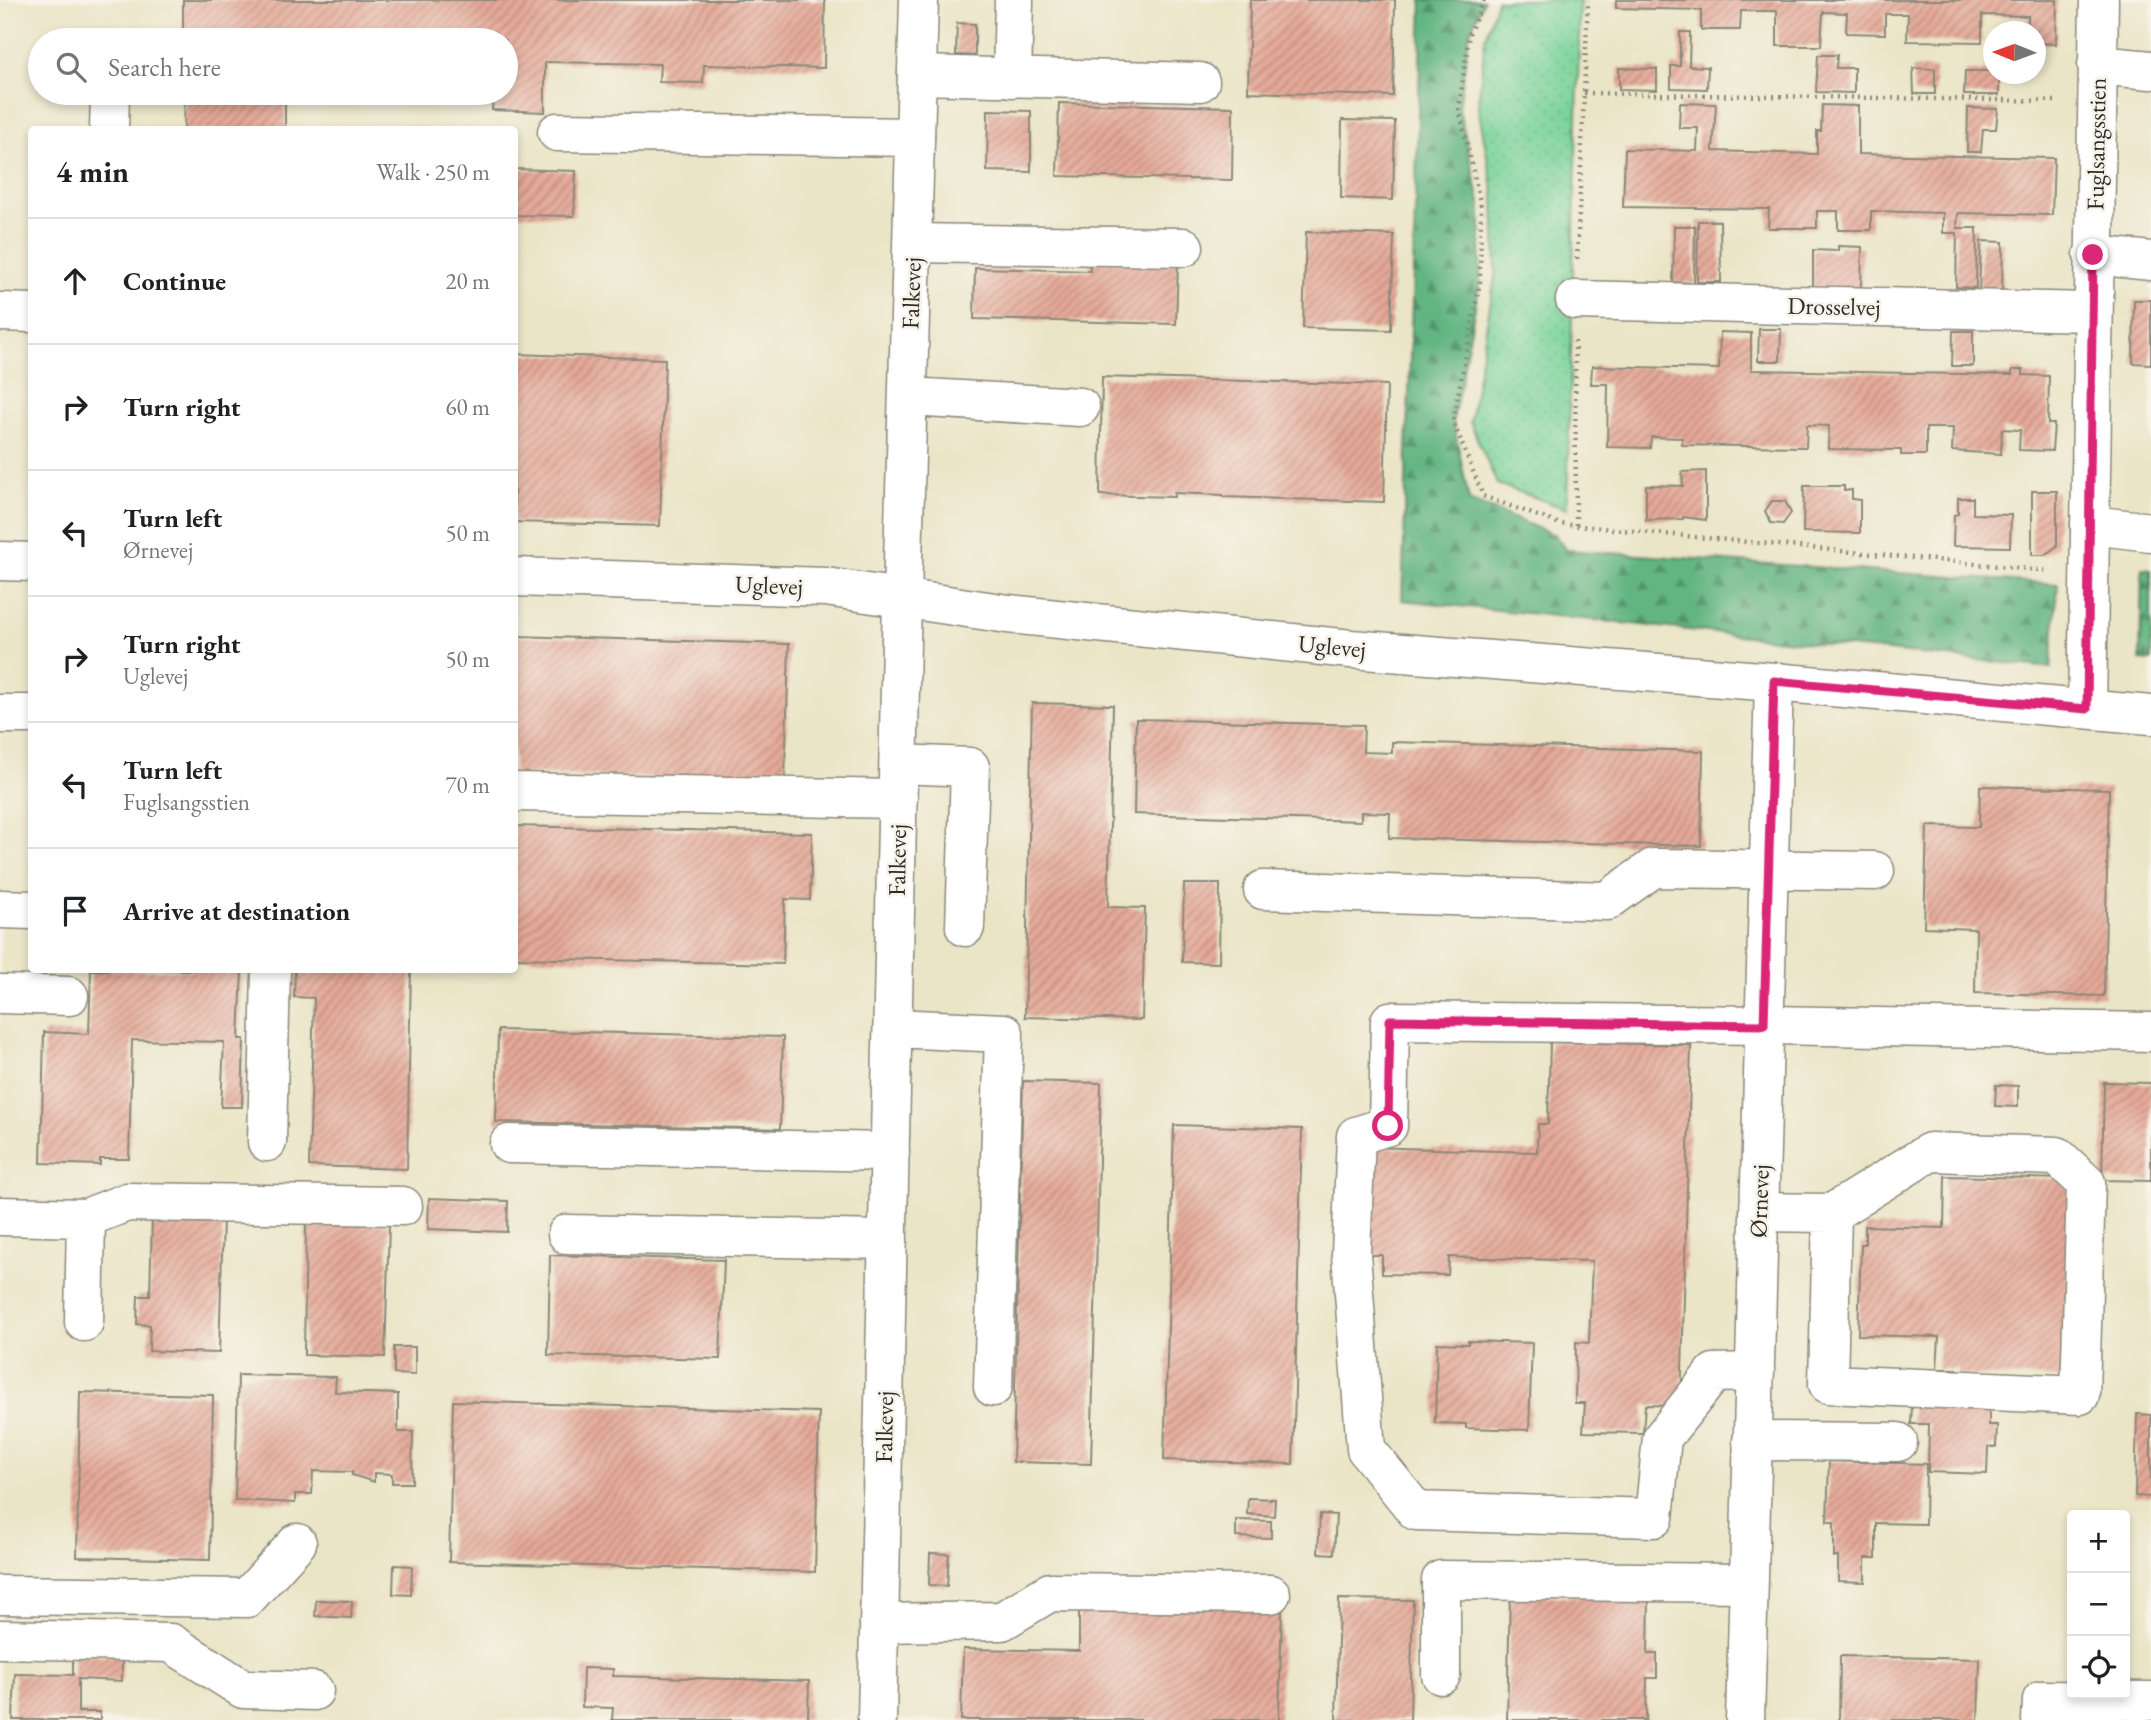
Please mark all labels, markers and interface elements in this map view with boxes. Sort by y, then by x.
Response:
north arrow [1983,21,2046,84]
search box [28,28,518,105]
icon: search [52,48,90,86]
text: Search here [108,50,221,84]
street label: Fuglsangsstien [2079,77,2113,211]
text: 4 min [56,152,129,191]
text: Walk · 250 m [376,157,490,187]
route end [2077,239,2108,270]
street label: Falkevej [894,256,928,330]
icon: ahead [56,262,94,300]
text: Continue [123,264,226,298]
text: 20 m [445,266,490,296]
street label: Drosselvej [1787,290,1881,322]
icon: right [56,388,94,426]
text: Turn right [123,390,241,424]
text: 60 m [445,392,490,422]
text: Turn left [123,501,222,535]
icon: left [56,514,94,552]
text: 50 m [445,518,490,548]
text: Ørnevej [123,535,193,565]
street label: Uglevej [734,568,804,602]
text: Turn right [123,627,241,661]
street label: Uglevej [1297,628,1367,664]
icon: right [56,640,94,678]
text: 50 m [445,644,490,674]
text: Uglevej [123,661,188,691]
text: Turn left [123,753,222,787]
icon: left [56,766,94,804]
text: 70 m [445,770,490,800]
text: Fuglsangsstien [123,787,250,817]
street label: Falkevej [881,824,913,896]
icon: arrive [56,892,94,930]
text: Arrive at destination [123,894,350,928]
route start [1372,1110,1403,1141]
street label: Ørnevej [1742,1164,1776,1238]
street label: Falkevej [868,1391,900,1463]
map controls [2067,1510,2130,1699]
button: + [2067,1510,2130,1573]
button: − [2067,1573,2130,1636]
button: locate [2067,1636,2130,1699]

